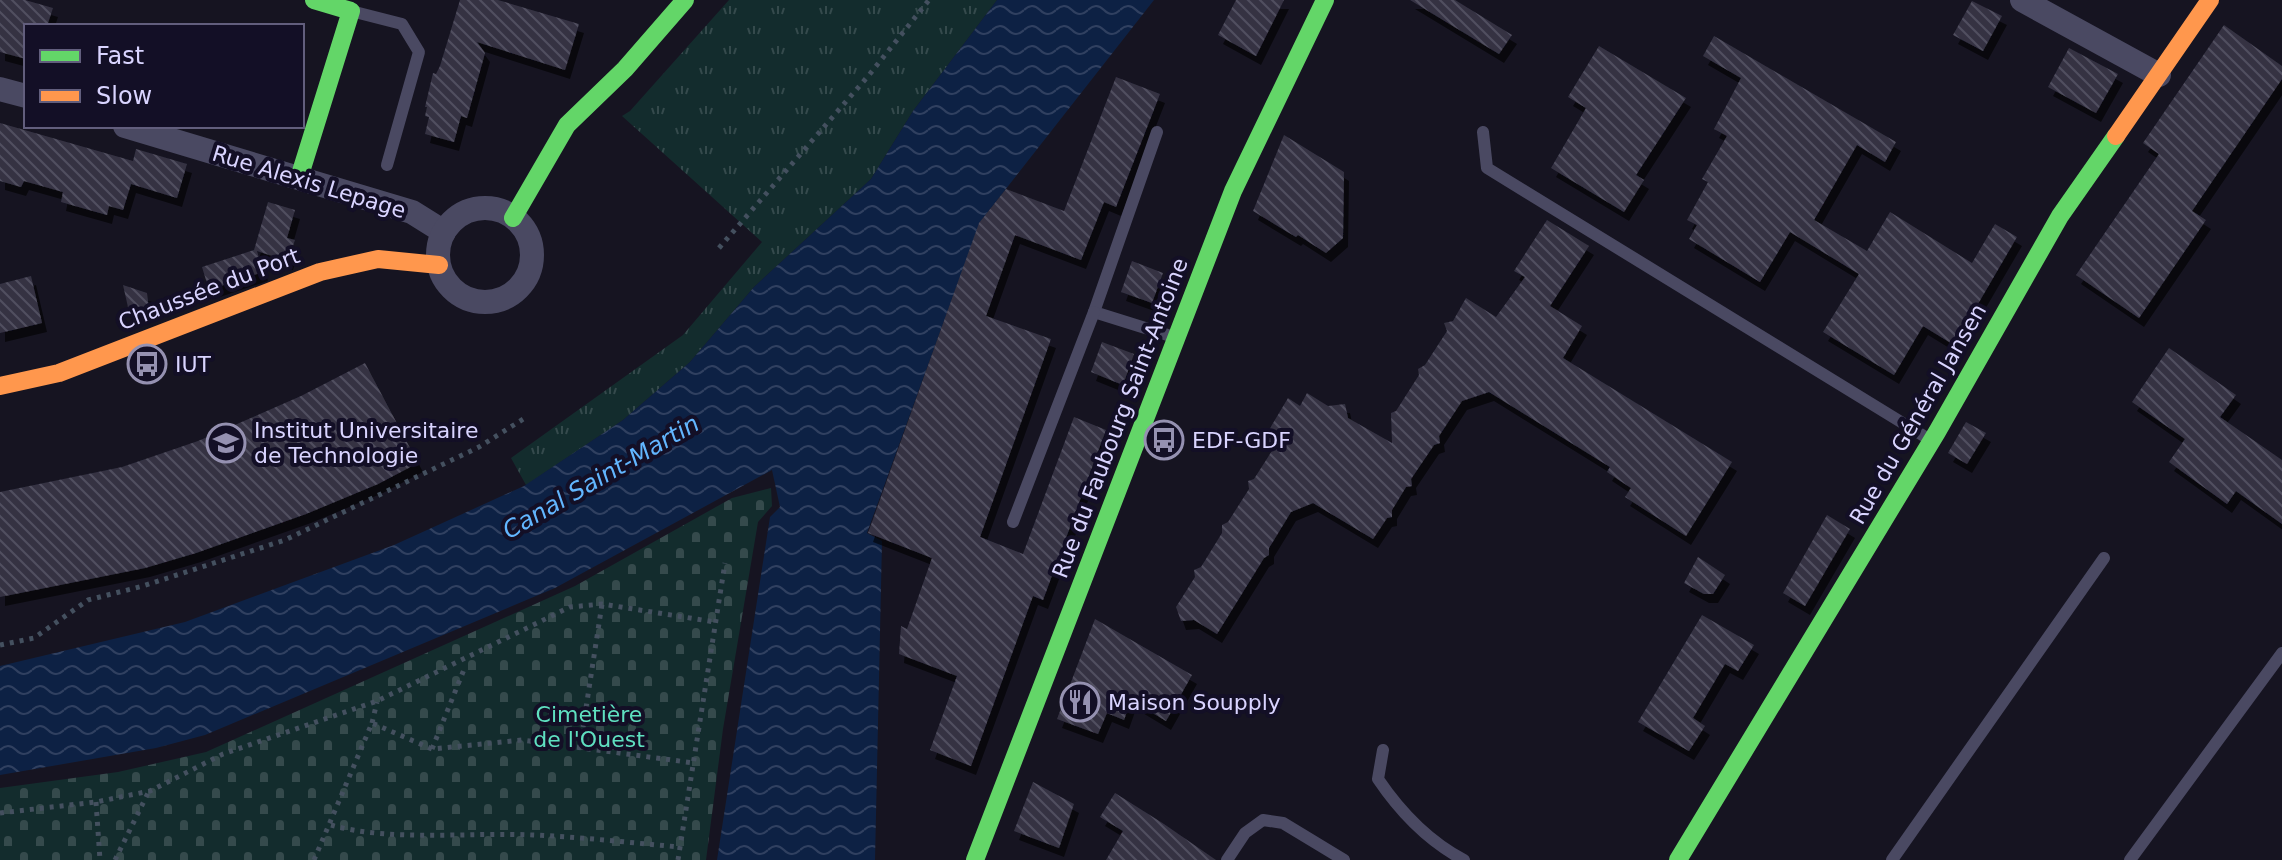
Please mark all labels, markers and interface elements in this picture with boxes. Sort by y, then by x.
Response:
legend [24,24,304,128]
text: Fast [96,42,144,70]
text: Slow [96,82,152,110]
street label: Rue Alexis Lepage [209,141,409,223]
street label: Chaussée du Port [115,243,304,335]
street label: Rue du Faubourg Saint-Antoine [1047,254,1193,582]
street label: Rue du Général Jansen [1845,299,1991,529]
bus stop icon: IUT [126,343,168,385]
place label: IUT [175,352,212,377]
water label: Canal Saint-Martin [498,409,704,545]
place label: Institut Universitaire de Technologie [254,418,478,468]
bus stop icon: EDF-GDF [1143,419,1185,461]
school or university icon: Institut Universitaire de Technologie [205,422,247,464]
place label: EDF-GDF [1192,428,1291,453]
restaurant icon: Maison Soupply [1059,681,1101,723]
place label: Maison Soupply [1108,690,1281,715]
park label: Cimetière de l'Ouest [533,702,645,752]

